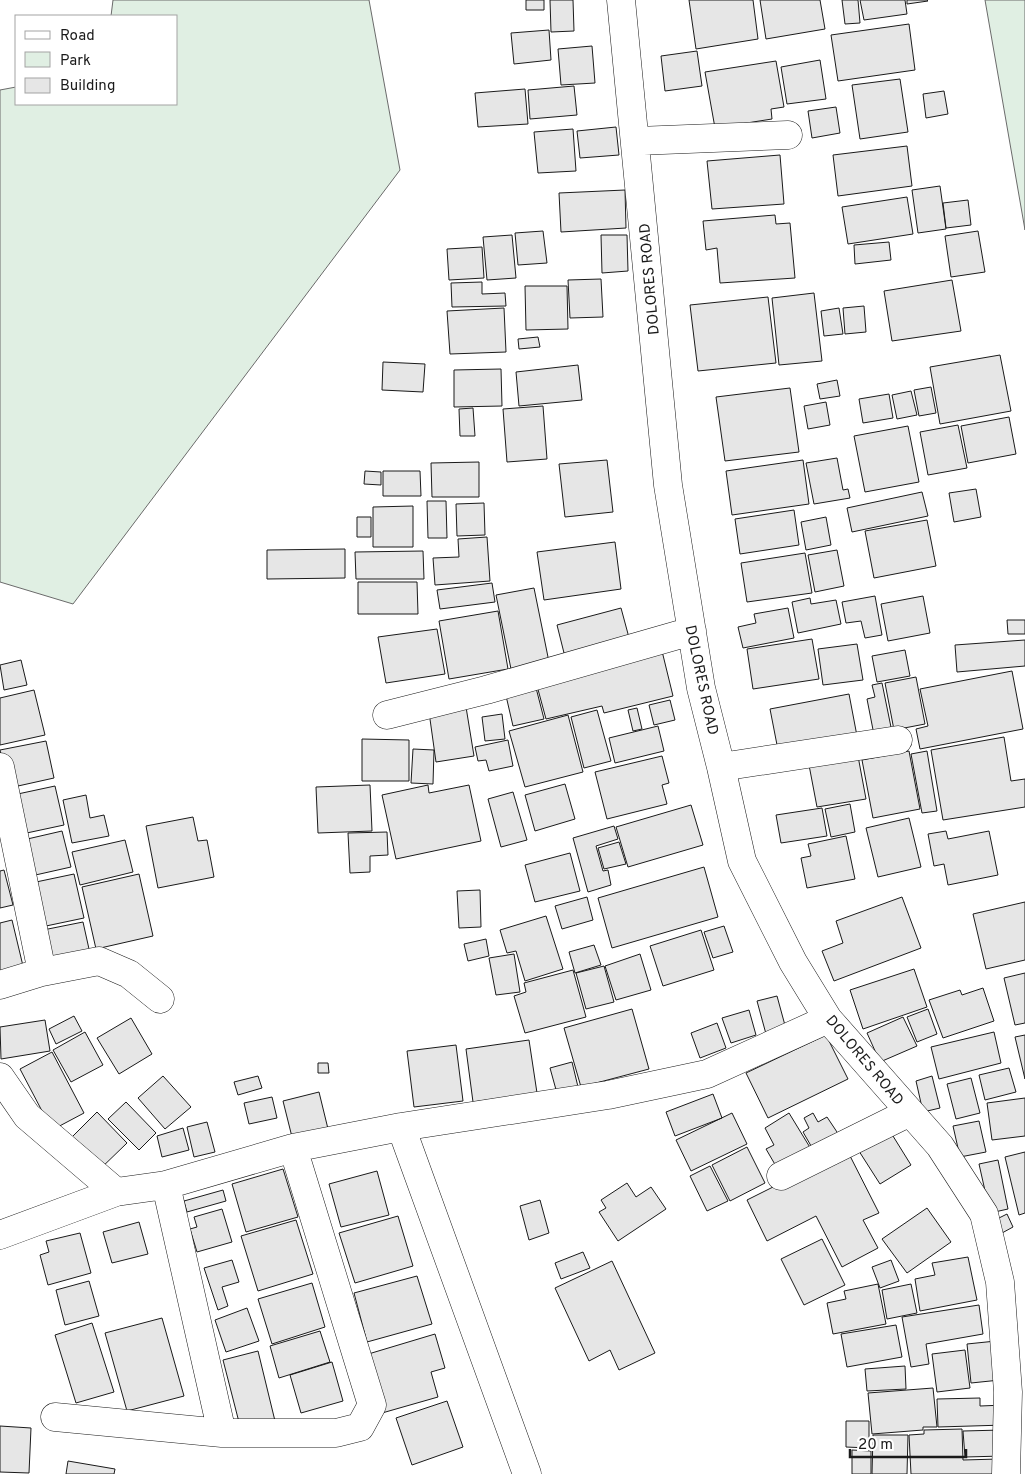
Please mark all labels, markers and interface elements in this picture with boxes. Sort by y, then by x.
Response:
legend [15,15,178,105]
text: Road [60,27,95,46]
text: Park [60,52,91,71]
text: Building [60,77,115,96]
street label: DOLORES ROAD [636,222,665,336]
street label: DOLORES ROAD [680,624,721,737]
street label: DOLORES ROAD [821,1012,907,1110]
scale bar [850,1426,966,1458]
text: 20 m [858,1436,893,1455]

